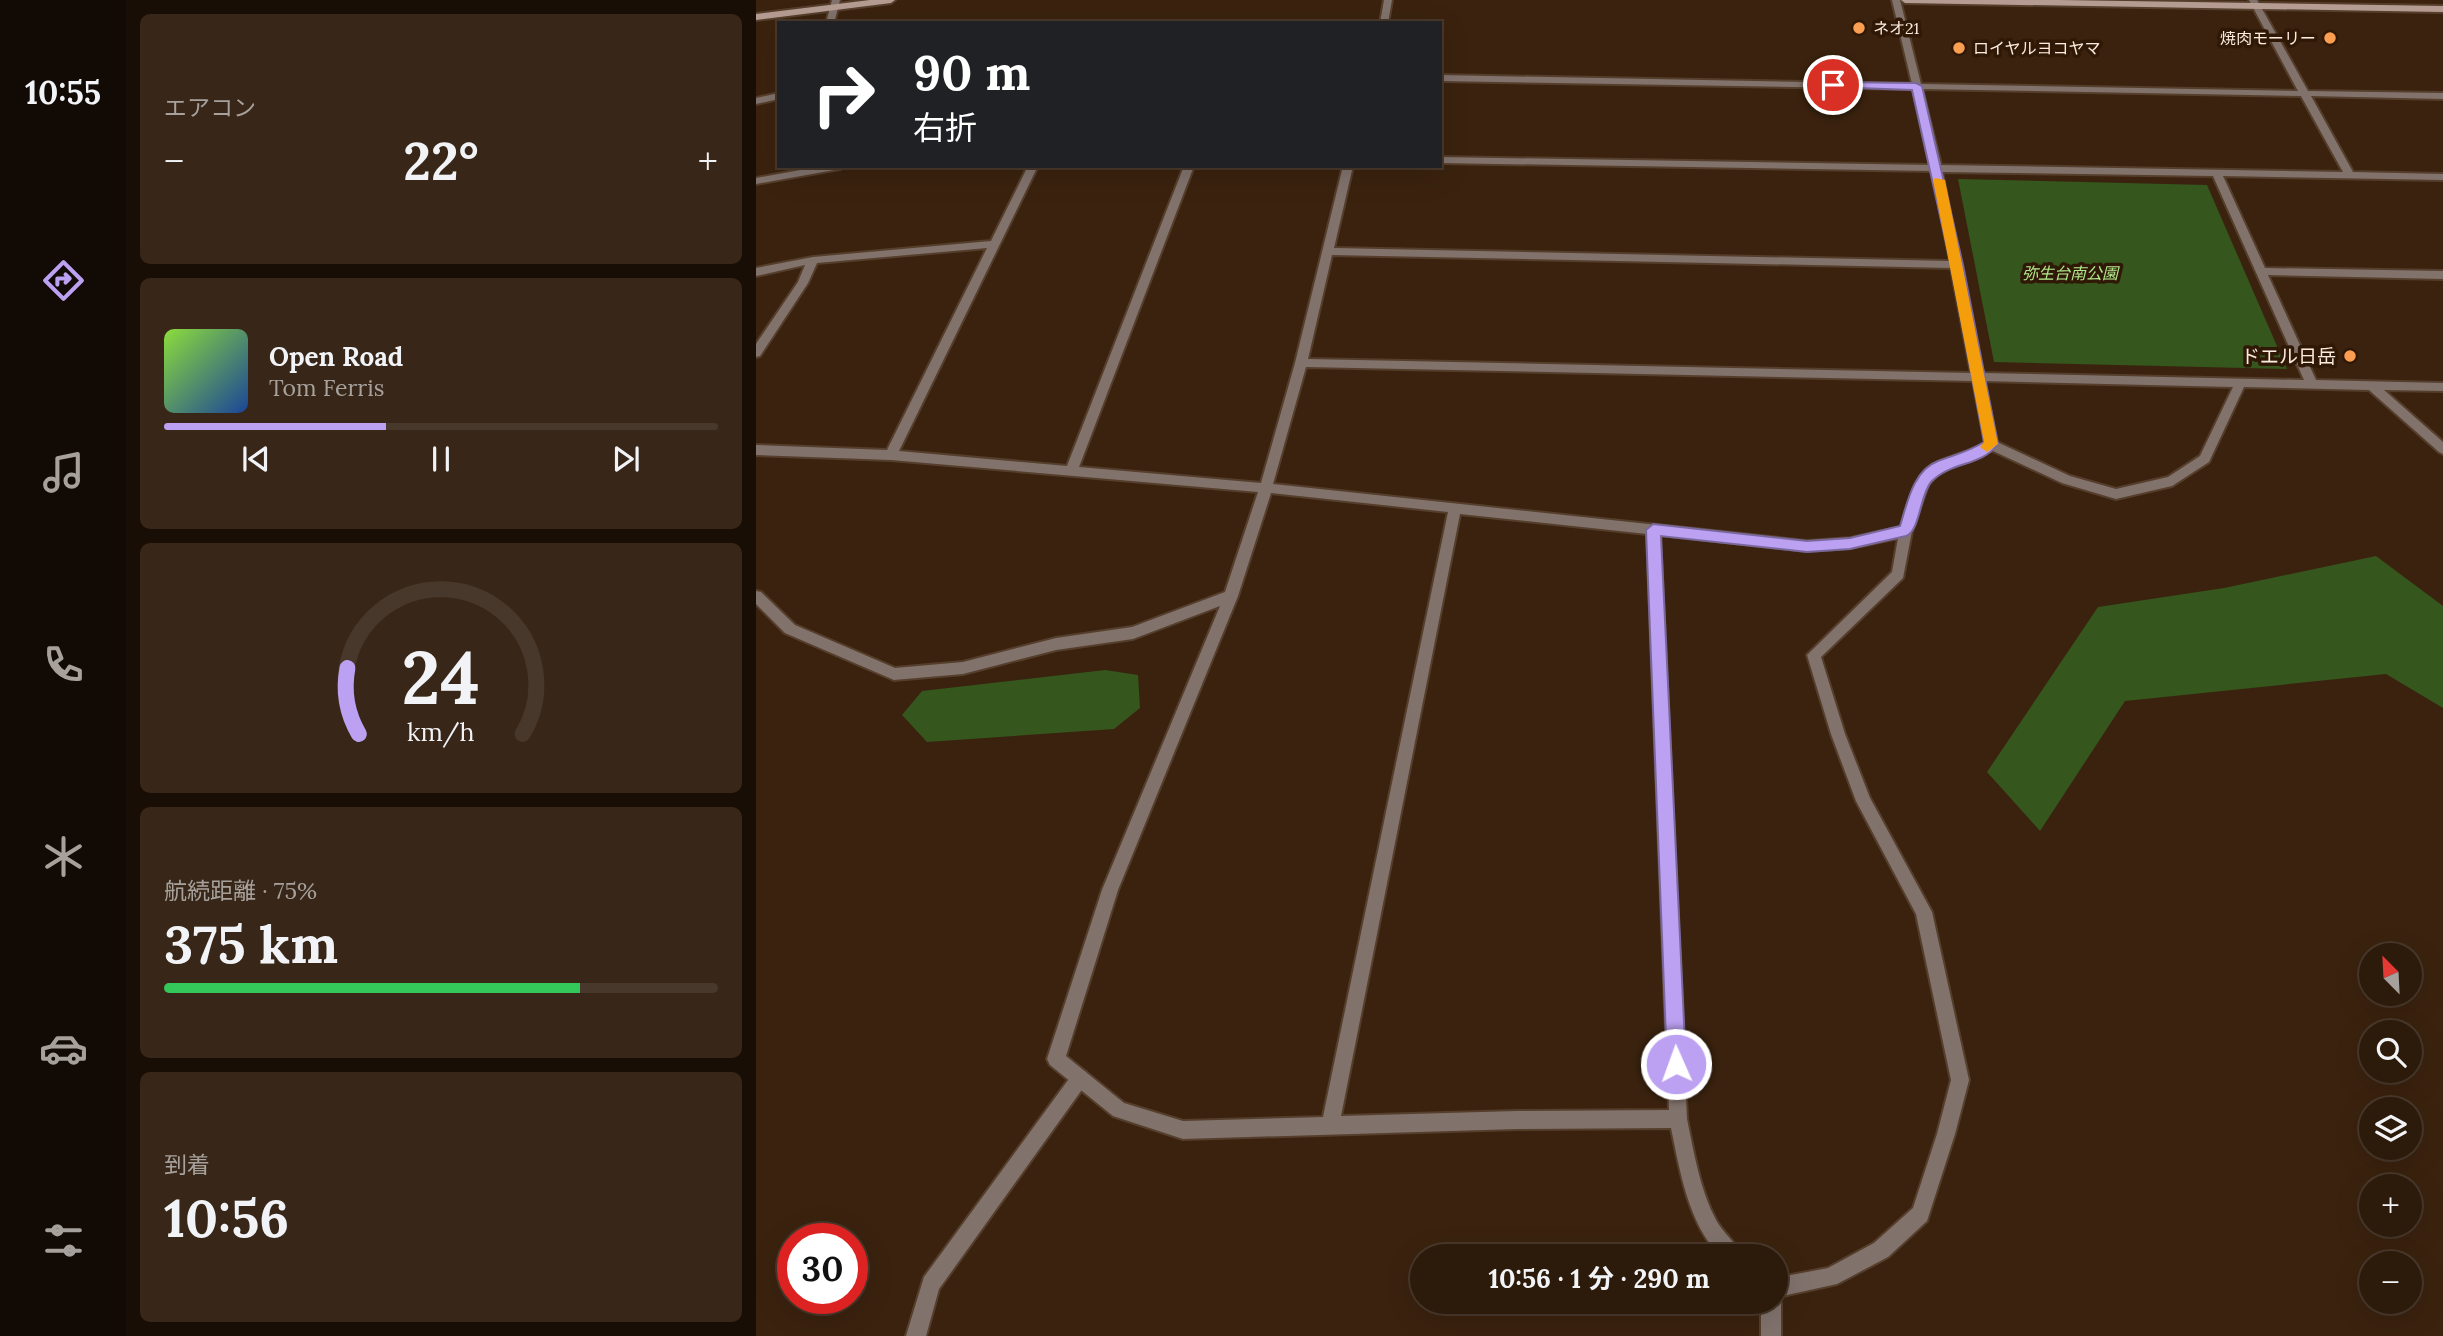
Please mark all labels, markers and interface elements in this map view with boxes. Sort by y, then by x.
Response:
place label: ネオ21 [1873,18,1920,38]
marker: ネオ21 [1851,20,1867,36]
place label: 焼肉モーリー [2220,28,2316,48]
marker: 焼肉モーリー [2322,30,2338,46]
place label: ロイヤルヨコヤマ [1973,38,2101,58]
marker: ロイヤルヨコヤマ [1951,40,1967,56]
text: 90 m [913,41,1030,103]
icon: right [798,49,889,140]
pin [1803,55,1863,115]
icon: arrive [1814,66,1852,104]
text: 10:55 [25,72,101,113]
text: エアコン [164,93,256,122]
text: 右折 [913,107,977,148]
text: 22° [403,128,479,194]
text: − [164,137,184,185]
text: + [698,137,718,185]
icon: directions [39,256,88,305]
park label: 弥生台南公園 [2022,263,2120,283]
text: Open Road [269,340,403,373]
place label: ドエル日岳 [2241,344,2336,368]
marker: ドエル日岳 [2342,348,2358,364]
text: Tom Ferris [269,373,384,402]
icon: previous [237,440,275,478]
icon: pause [422,440,460,478]
icon: next [607,440,645,478]
icon: music [39,448,88,497]
text: 24 [402,631,480,724]
icon: phone [39,640,88,689]
text: km/h [407,716,475,748]
icon: climate [39,832,88,881]
text: 航続距離 · 75% [164,876,317,905]
text: 375 km [164,911,338,977]
north arrow [2359,943,2422,1006]
map controls [2359,943,2422,1314]
button: search [2359,1020,2422,1083]
icon: car [39,1024,88,1073]
position arrow [1639,1027,1713,1101]
button: layers [2359,1097,2422,1160]
text: 到着 [164,1150,210,1179]
button: + [2359,1174,2422,1237]
text: 10:56 [164,1185,289,1251]
icon: filters [39,1216,88,1265]
speed limit sign: 30 [777,1223,868,1314]
button: − [2359,1251,2422,1314]
text: 10:56 · 1 分 · 290 m [1488,1262,1710,1295]

